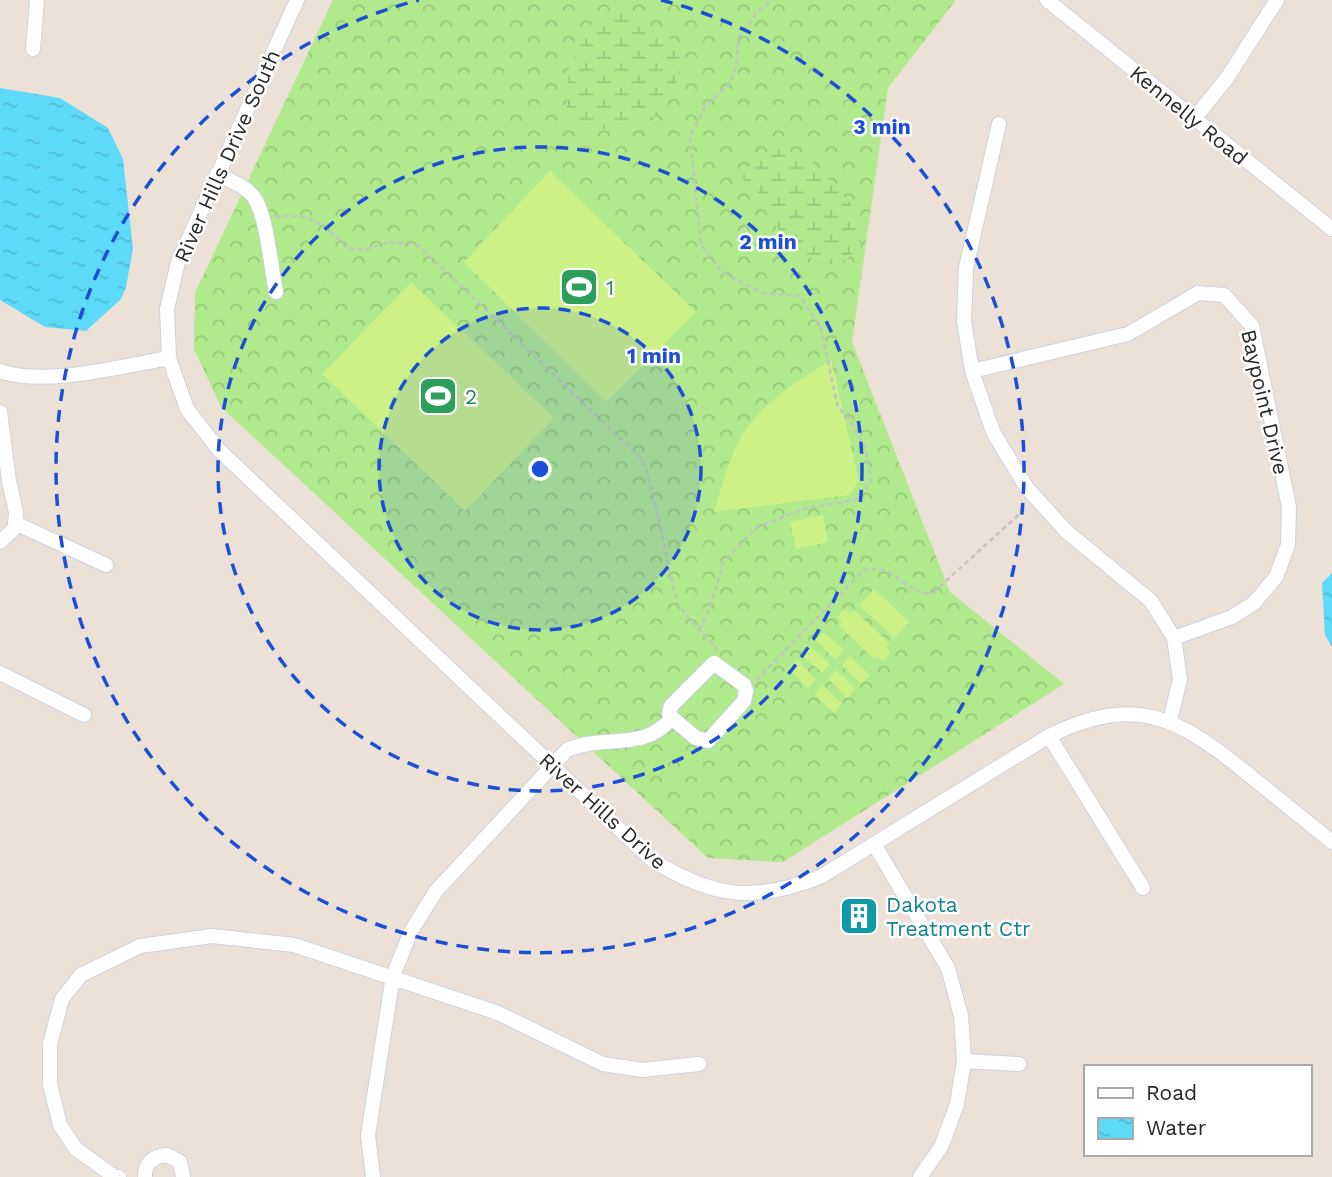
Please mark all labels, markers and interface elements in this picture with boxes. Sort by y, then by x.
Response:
street label: River Hills Drive South [169,46,285,266]
street label: Kennelly Road [1125,60,1253,170]
text: 3 min [853,114,911,139]
text: 2 min [739,229,797,254]
sports icon: 1 [558,266,600,308]
place label: 1 [606,275,614,300]
street label: Baypoint Drive [1236,327,1294,477]
text: 1 min [627,343,681,368]
sports icon: 2 [417,375,459,417]
place label: 2 [465,384,477,409]
centre of rings [528,457,552,481]
street label: River Hills Drive [534,747,672,875]
place label: Dakota Treatment Ctr [886,892,1031,941]
building icon: Dakota Treatment Ctr [838,895,880,937]
legend [1084,1065,1311,1156]
text: Road [1146,1080,1197,1105]
text: Water [1146,1115,1207,1140]

